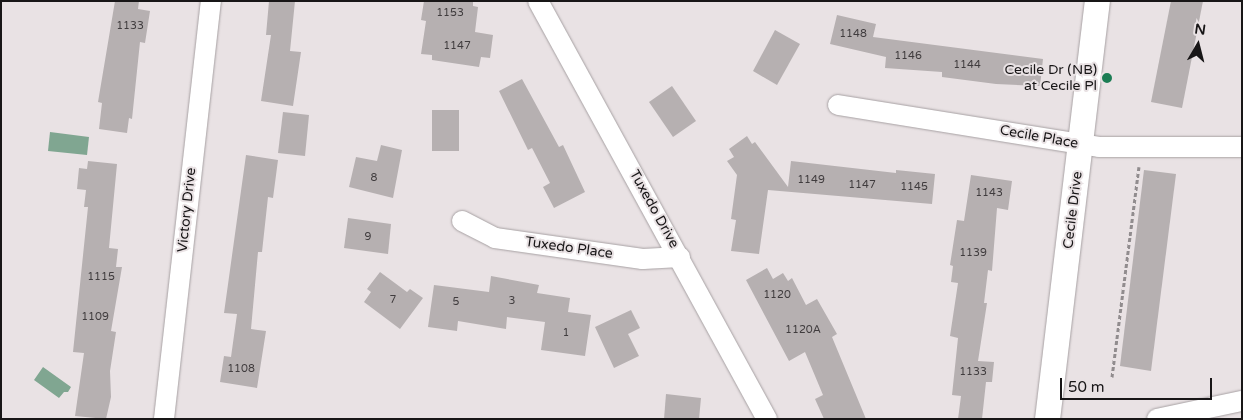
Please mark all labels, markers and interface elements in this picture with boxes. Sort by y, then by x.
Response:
house number: 1153 [436,6,464,20]
house number: 1133 [116,19,144,33]
north arrow [1173,20,1223,70]
text: N [1193,20,1207,39]
house number: 1148 [839,27,867,41]
house number: 1147 [443,39,471,53]
house number: 1146 [894,49,922,63]
house number: 1144 [953,58,981,72]
place label: Cecile Dr (NB) at Cecile Pl [1004,62,1097,94]
marker: Cecile Dr (NB) at Cecile Pl [1101,72,1113,84]
street label: Cecile Place [998,122,1080,152]
street label: Victory Drive [174,167,200,253]
street label: Tuxedo Drive [626,167,682,251]
street label: Cecile Drive [1060,170,1086,250]
house number: 8 [371,171,377,185]
house number: 1149 [797,173,825,187]
house number: 1147 [848,178,876,192]
house number: 1145 [900,180,928,194]
house number: 1143 [975,186,1003,200]
house number: 9 [365,230,371,244]
street label: Tuxedo Place [524,234,614,262]
house number: 1139 [959,246,987,260]
house number: 1115 [87,270,115,284]
house number: 1120 [763,288,791,302]
house number: 7 [390,293,396,307]
house number: 3 [509,294,515,308]
house number: 5 [453,295,459,309]
house number: 1109 [81,310,109,324]
house number: 1120A [785,323,821,337]
house number: 1 [563,326,569,340]
house number: 1108 [227,362,255,376]
house number: 1133 [959,365,987,379]
scale bar [1063,368,1216,400]
text: 50 m [1068,378,1105,396]

